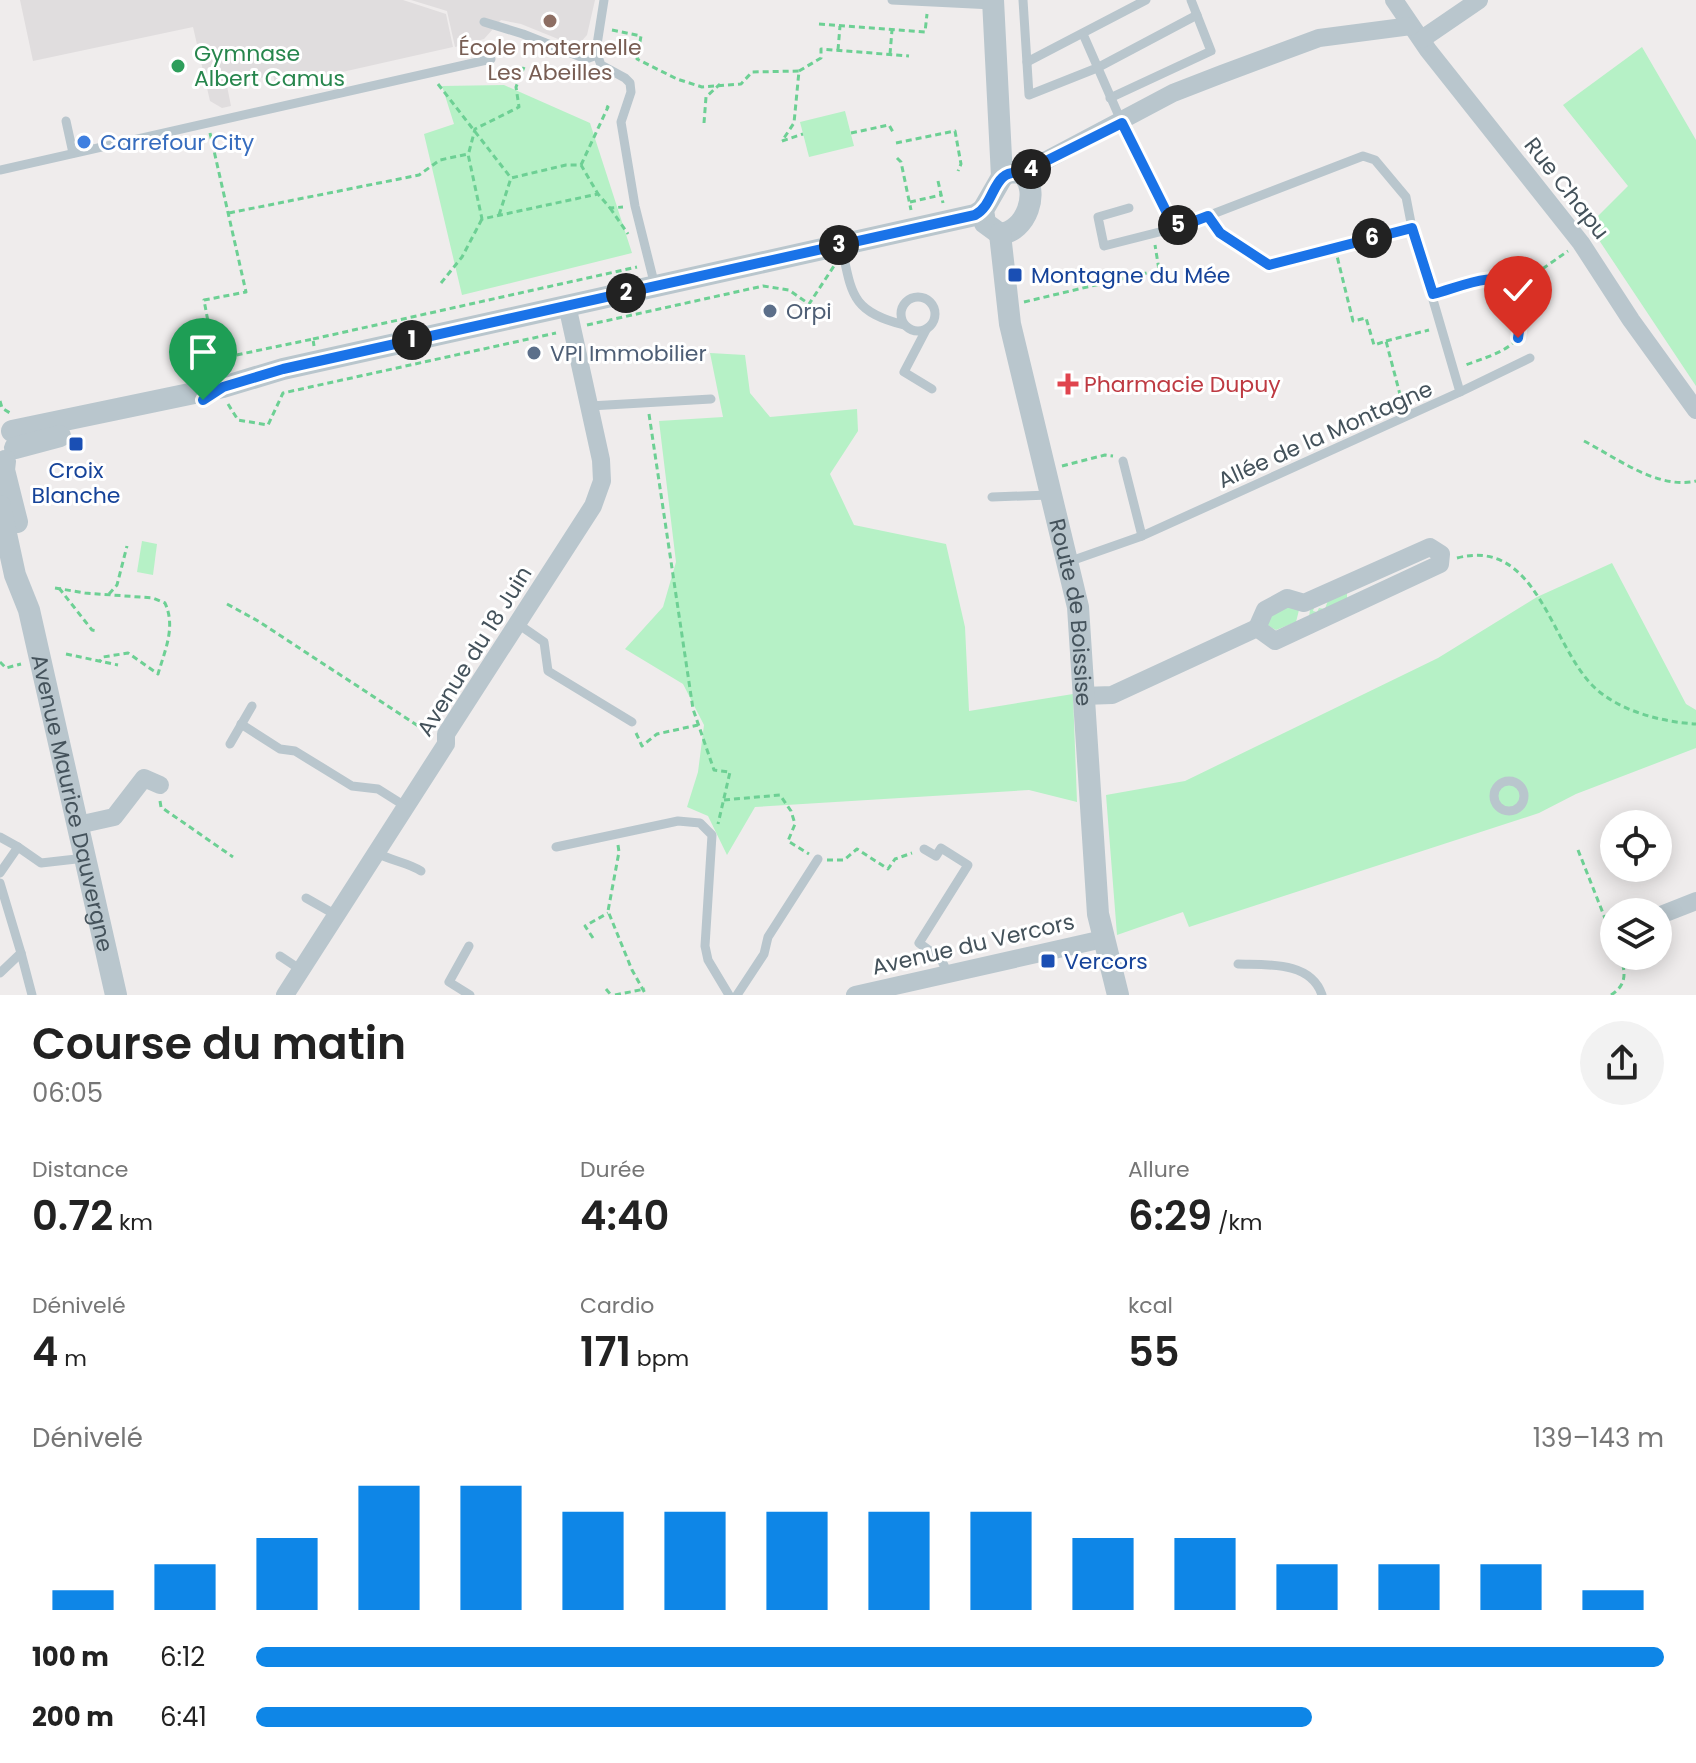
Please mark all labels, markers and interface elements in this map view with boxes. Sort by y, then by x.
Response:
marker: École maternelle Les Abeilles [541,12,559,30]
place label: École maternelle Les Abeilles [458,32,642,88]
place label: Gymnase Albert Camus [194,38,345,94]
marker: Gymnase Albert Camus [169,57,187,75]
place label: Carrefour City [100,127,255,158]
street label: Rue Chapu [1517,131,1616,246]
marker: Carrefour City [75,133,93,151]
pin: 4 [1011,149,1051,189]
text: 4 [1024,153,1038,184]
pin: 5 [1158,205,1198,245]
text: 5 [1171,209,1185,240]
pin: 6 [1352,218,1392,258]
text: 6 [1365,222,1379,253]
pin: 3 [819,225,859,265]
text: 3 [832,229,846,260]
pin [1484,256,1552,338]
place label: Montagne du Mée [1031,260,1231,291]
marker: Montagne du Mée [1006,266,1024,284]
icon: check [1496,268,1540,312]
pin: 2 [606,273,646,313]
text: 2 [620,277,632,308]
place label: Orpi [786,296,832,327]
marker: Orpi [761,302,779,320]
pin [169,318,237,400]
pin: 1 [392,320,432,360]
text: 1 [408,324,416,355]
icon: arrive [181,330,225,374]
place label: VPI Immobilier [550,338,707,369]
marker: VPI Immobilier [525,344,543,362]
place label: Pharmacie Dupuy [1084,369,1281,400]
street label: Allée de la Montagne [1213,373,1437,496]
marker: Pharmacie Dupuy [1059,375,1077,393]
marker: Croix Blanche [67,435,85,453]
place label: Croix Blanche [32,455,120,511]
street label: Route de Boissise [1041,515,1099,707]
street label: Avenue du 18 Juin [410,560,539,742]
street label: Avenue Maurice Dauvergne [23,651,121,955]
map controls [1600,810,1672,970]
button: locate [1600,810,1672,882]
button: layers [1600,898,1672,970]
street label: Avenue du Vercors [869,906,1078,983]
place label: Vercors [1064,946,1148,977]
marker: Vercors [1039,952,1057,970]
text: Course du matin [32,1013,406,1074]
button: share [1580,1021,1664,1105]
text: 06:05 [32,1075,103,1111]
text: Distance [32,1154,128,1185]
text: Durée [580,1154,645,1185]
text: Allure [1128,1154,1190,1185]
text: 0.72 [32,1188,113,1244]
text: 4:40 [580,1188,669,1244]
text: 6:29 [1128,1188,1212,1244]
text: km [113,1207,153,1238]
text: /km [1212,1207,1262,1238]
text: Dénivelé [32,1290,126,1321]
text: Cardio [580,1290,654,1321]
text: kcal [1128,1290,1173,1321]
text: 4 [32,1324,58,1380]
text: 171 [580,1324,631,1380]
text: 55 [1128,1324,1180,1380]
text: m [58,1343,87,1374]
text: bpm [631,1343,689,1374]
text: Dénivelé [32,1420,143,1456]
text: 139–143 m [1533,1420,1664,1456]
text: 100 m [32,1639,109,1675]
text: 6:12 [160,1639,205,1675]
text: 200 m [32,1699,114,1735]
text: 6:41 [160,1699,207,1735]

